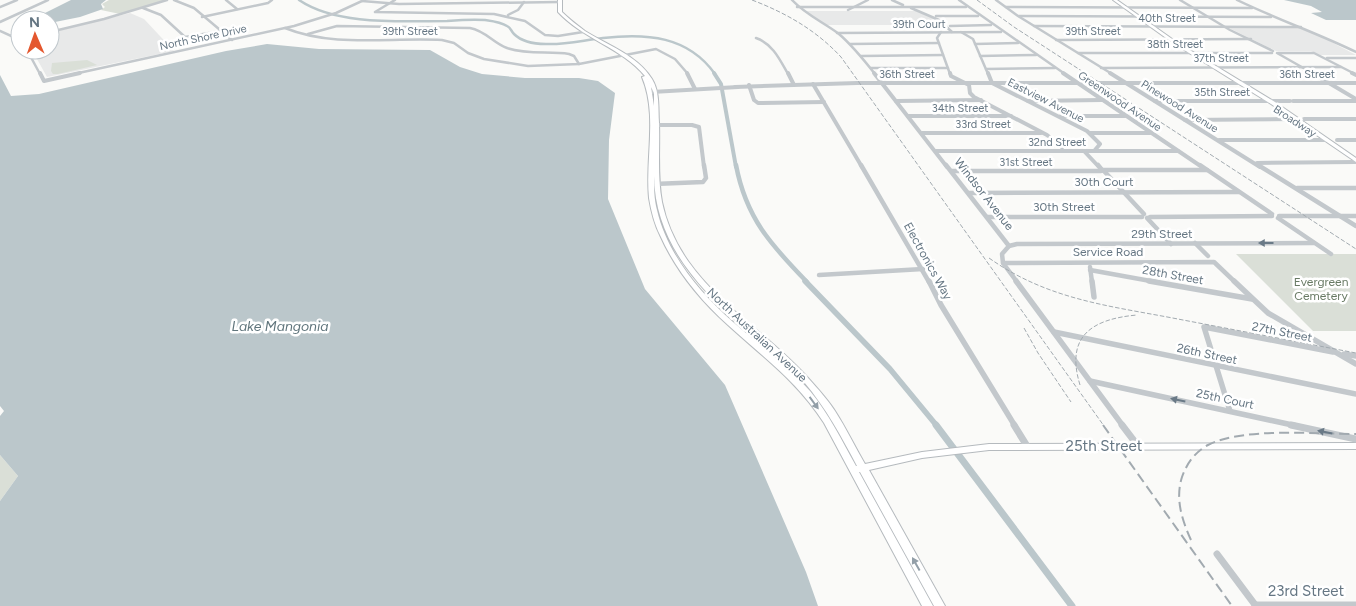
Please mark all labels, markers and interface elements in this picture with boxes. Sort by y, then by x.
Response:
north arrow [10,10,60,60]
street label: 40th Street [1138,12,1196,25]
text: N [29,14,40,31]
street label: 39th Court [892,18,946,31]
street label: North Shore Drive [158,22,248,53]
street label: 39th Street [382,25,438,38]
street label: 39th Street [1065,25,1121,38]
street label: 38th Street [1147,38,1203,51]
street label: 37th Street [1193,52,1249,65]
street label: 36th Street [879,68,935,81]
street label: 36th Street [1279,68,1335,81]
street label: Greenwood Avenue [1076,69,1164,134]
street label: Eastview Avenue [1005,76,1086,125]
street label: Pinewood Avenue [1139,77,1221,135]
street label: 35th Street [1194,86,1250,99]
street label: 34th Street [932,102,988,115]
street label: Broadway [1271,103,1319,140]
street label: 33rd Street [955,118,1011,131]
street label: 32nd Street [1028,136,1086,149]
street label: Windsor Avenue [951,155,1017,233]
street label: 31st Street [999,156,1053,169]
street label: 30th Court [1074,175,1134,189]
street label: 30th Street [1033,200,1095,214]
street label: Electronics Way [901,220,955,303]
street label: 29th Street [1131,227,1193,241]
one-way arrow [1257,239,1273,247]
street label: Service Road [1073,245,1143,259]
street label: 28th Street [1141,263,1205,287]
park label: Evergreen Cemetery [1294,275,1349,303]
street label: North Australian Avenue [704,285,810,385]
water label: Lake Mangonia [232,318,328,335]
street label: 27th Street [1251,319,1314,345]
street label: 26th Street [1176,341,1239,367]
street label: 25th Court [1195,386,1256,412]
one-way arrow [809,396,819,410]
one-way arrow [1170,396,1185,404]
one-way arrow [1317,427,1333,435]
street label: 25th Street [1066,437,1143,455]
one-way arrow [912,556,920,571]
street label: 23rd Street [1268,582,1344,600]

